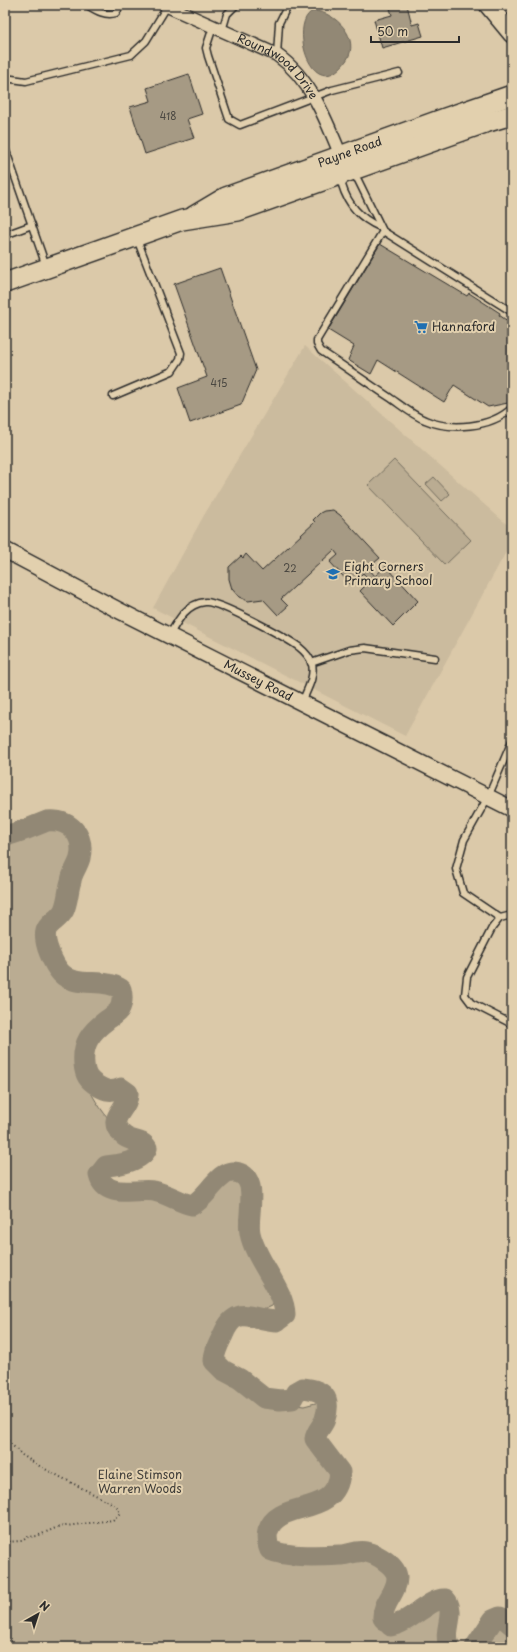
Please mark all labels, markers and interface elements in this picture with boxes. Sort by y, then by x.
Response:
scale bar [371,18,459,44]
text: 50 m [377,22,408,40]
street label: Roundwood Drive [235,28,323,102]
house number: 418 [160,108,176,123]
street label: Payne Road [315,131,384,171]
place label: Hannaford [432,317,495,335]
supermarket icon: Hannaford [413,319,429,335]
house number: 415 [211,375,227,390]
place label: Eight Corners Primary School [344,557,432,589]
house number: 22 [283,560,297,575]
school or university icon: Eight Corners Primary School [325,566,341,582]
street label: Mussey Road [221,655,296,705]
park label: Elaine Stimson Warren Woods [98,1465,182,1497]
north arrow [18,1594,58,1634]
text: N [36,1596,54,1615]

